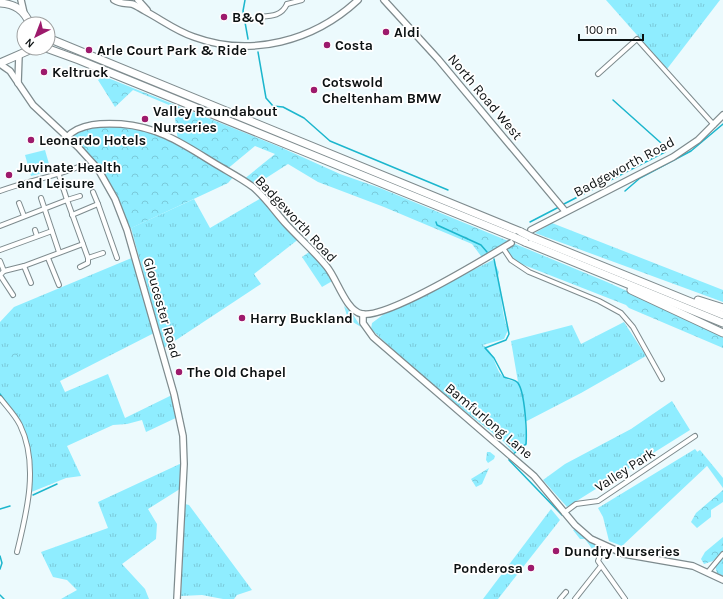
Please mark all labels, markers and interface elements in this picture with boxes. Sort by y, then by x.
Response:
place label: B&Q [232,9,264,26]
marker: B&Q [219,12,229,22]
north arrow [16,16,56,56]
scale bar [579,16,643,42]
text: 100 m [585,23,617,37]
place label: Aldi [394,24,420,41]
marker: Aldi [381,27,391,37]
text: N [22,36,37,51]
place label: Costa [335,37,373,54]
marker: Costa [322,40,332,50]
place label: Arle Court Park & Ride [97,42,247,59]
marker: Arle Court Park & Ride [84,45,94,55]
street label: North Road West [444,51,526,143]
place label: Keltruck [52,64,109,81]
marker: Keltruck [39,67,49,77]
place label: Cotswold Cheltenham BMW [322,74,442,107]
marker: Cotswold Cheltenham BMW [309,85,319,95]
place label: Valley Roundabout Nurseries [153,103,278,136]
marker: Valley Roundabout Nurseries [140,114,150,124]
place label: Leonardo Hotels [39,132,146,149]
street label: Badgeworth Road [571,133,677,201]
marker: Leonardo Hotels [26,135,36,145]
place label: Juvinate Health and Leisure [17,159,121,192]
marker: Juvinate Health and Leisure [4,170,14,180]
street label: Badgeworth Road [252,172,340,266]
street label: Gloucester Road [140,256,184,360]
place label: Harry Buckland [250,310,353,327]
marker: Harry Buckland [237,313,247,323]
place label: The Old Chapel [187,364,286,381]
marker: The Old Chapel [174,367,184,377]
street label: Bamfurlong Lane [442,379,536,463]
street label: Valley Park [592,444,658,496]
place label: Dundry Nurseries [564,543,680,560]
marker: Dundry Nurseries [551,546,561,556]
place label: Ponderosa [453,560,523,577]
marker: Ponderosa [526,563,536,573]

